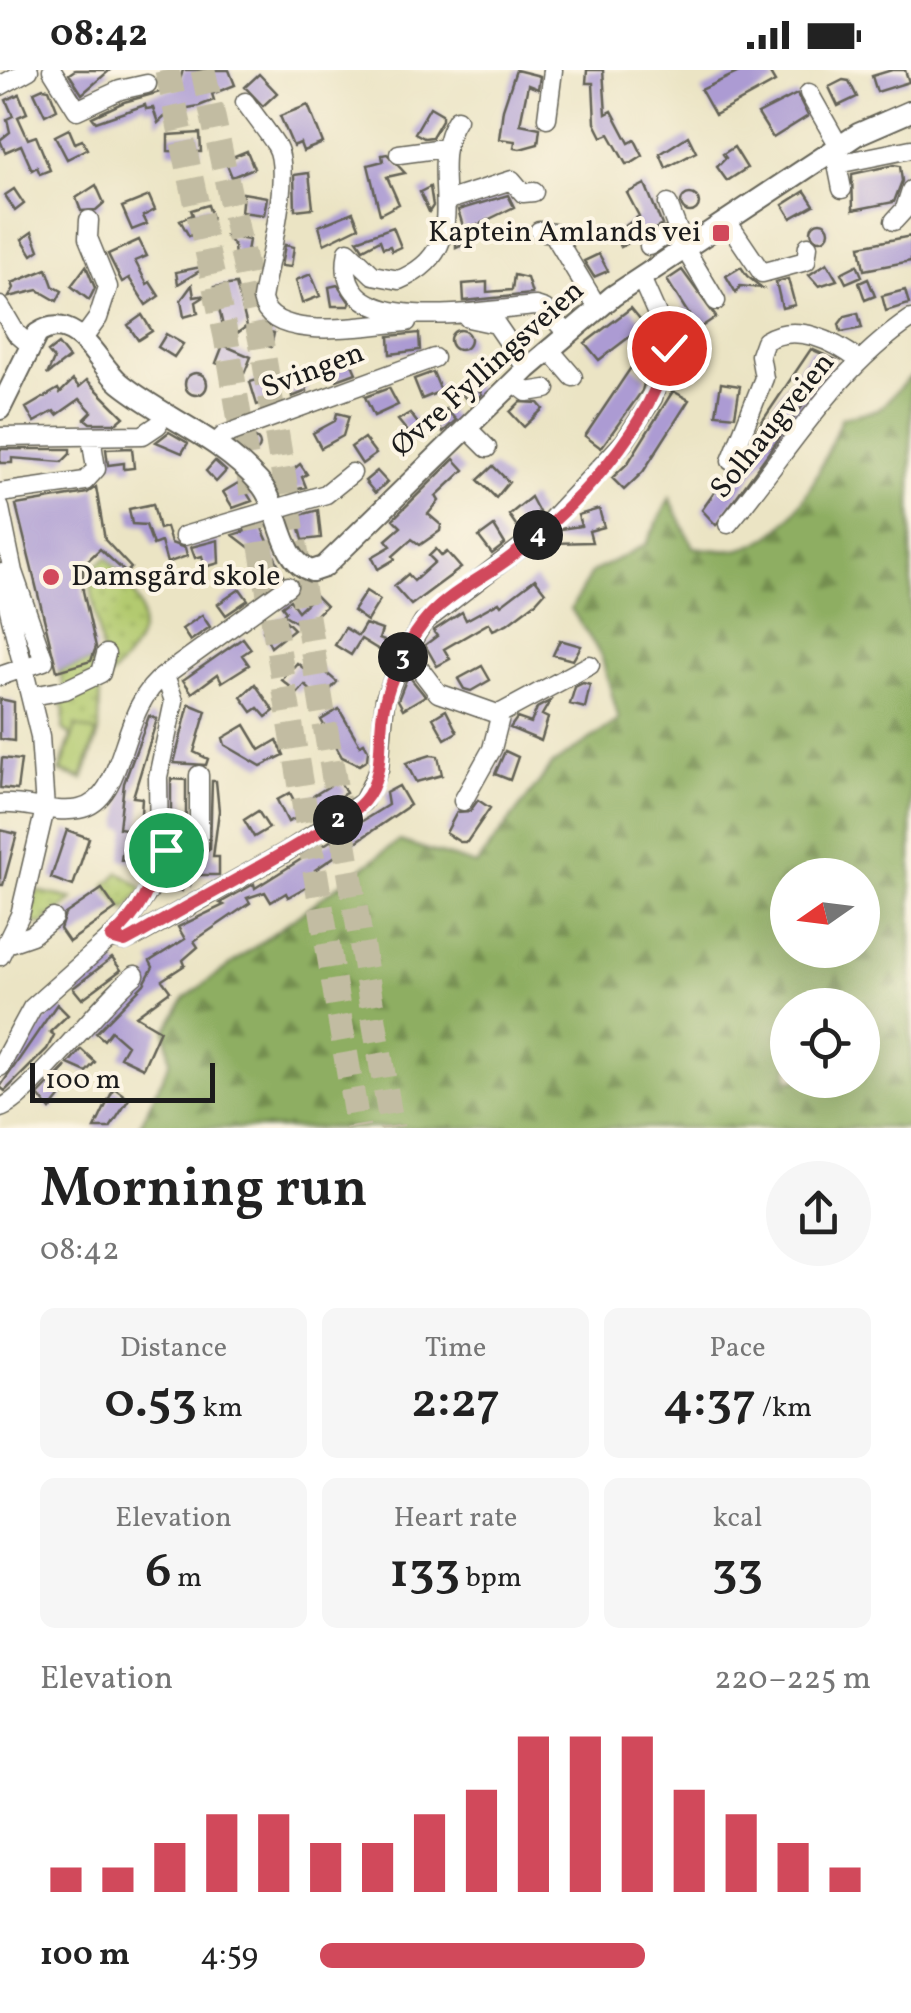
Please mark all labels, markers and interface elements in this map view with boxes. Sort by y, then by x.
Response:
text: 08:42 [50,9,148,62]
place label: Kaptein Amlands vei [428,212,701,254]
marker: Kaptein Amlands vei [710,222,732,244]
street label: Øvre Fyllingsveien [382,271,594,467]
pin [627,306,712,391]
icon: check [642,321,697,376]
street label: Svingen [256,332,370,410]
street label: Solhaugveien [701,344,845,508]
pin: 4 [513,510,563,560]
text: 4 [530,515,546,554]
place label: Damsgård skole [71,556,281,598]
marker: Damsgård skole [40,566,62,588]
pin: 3 [378,632,428,682]
text: 3 [396,637,410,676]
pin: 2 [313,795,363,845]
text: 2 [331,800,345,839]
pin [124,808,209,893]
icon: arrive [139,823,194,878]
north arrow [770,858,880,968]
map controls [770,858,880,1098]
button: locate [770,988,880,1098]
scale bar [30,1058,215,1102]
text: 100 m [45,1061,120,1100]
text: Morning run [40,1153,368,1229]
button: share [766,1161,871,1266]
text: 08:42 [40,1229,119,1273]
text: Distance [120,1329,227,1368]
text: Time [425,1329,486,1368]
text: Pace [709,1329,766,1368]
text: 0.53 [104,1368,197,1438]
text: 2:27 [411,1368,500,1438]
text: 4:37 [663,1368,756,1438]
text: km [197,1389,243,1428]
text: /km [756,1389,812,1428]
text: Elevation [115,1499,232,1538]
text: Heart rate [394,1499,517,1538]
text: kcal [713,1499,762,1538]
text: 6 [145,1538,172,1608]
text: 133 [389,1538,460,1608]
text: 33 [712,1538,763,1608]
text: m [172,1559,202,1598]
text: bpm [460,1559,522,1598]
text: Elevation [40,1658,173,1702]
text: 220–225 m [714,1658,871,1702]
text: 100 m [40,1934,130,1978]
text: 4:59 [200,1934,258,1978]

